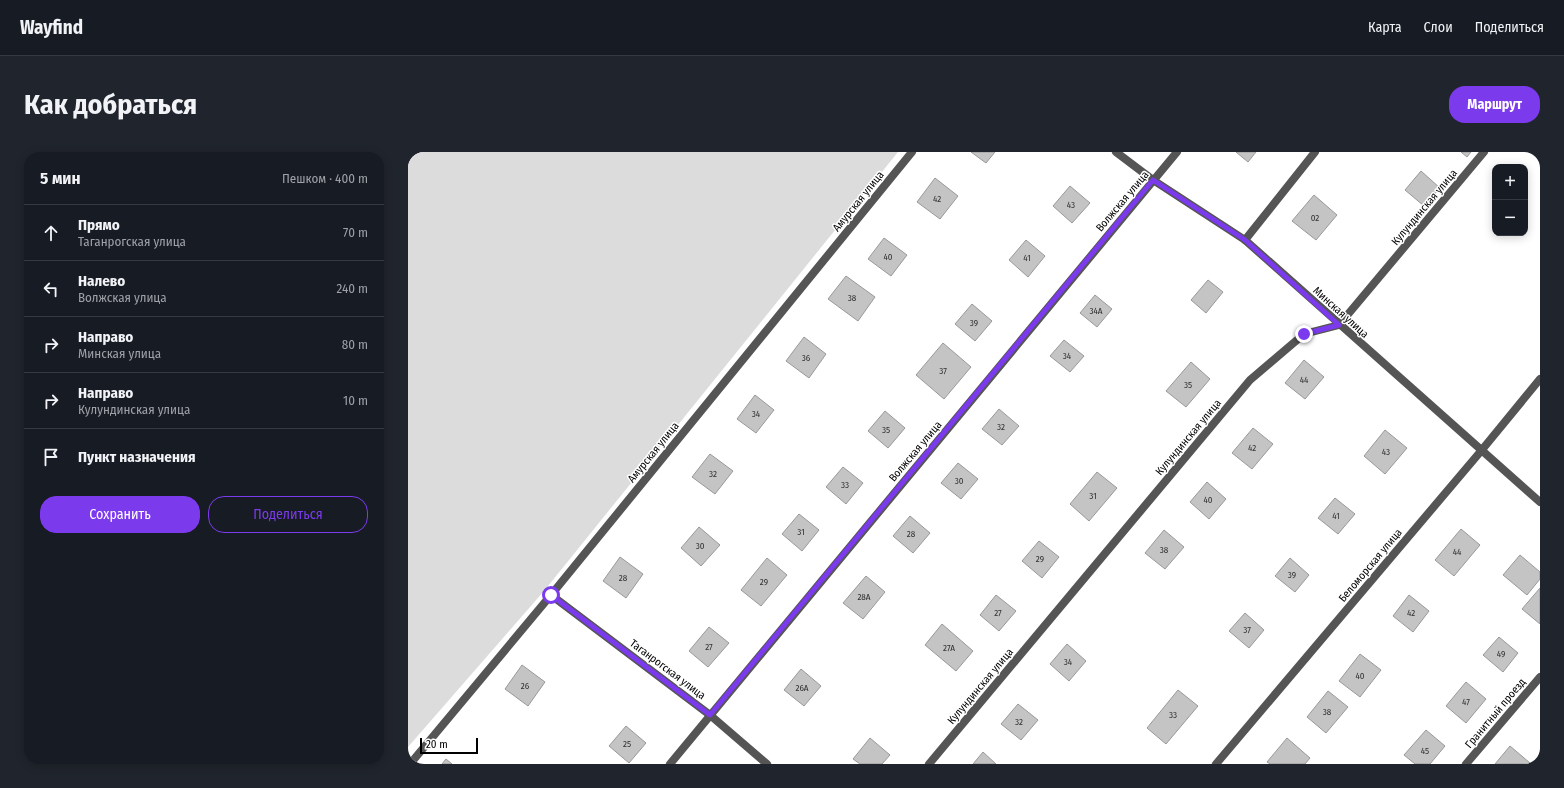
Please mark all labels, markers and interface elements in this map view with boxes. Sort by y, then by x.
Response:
text: Wayfind [20,16,83,39]
text: Карта [1368,19,1402,36]
text: Слои [1424,19,1453,36]
text: Поделиться [1475,19,1544,36]
button: Маршрут [1449,86,1540,123]
text: Как добраться [24,88,197,121]
map controls [1492,164,1528,236]
button: + [1492,164,1528,200]
street label: Кулундинская улица [1389,167,1460,248]
text: 5 мин [40,168,80,189]
street label: Волжская улица [1093,168,1151,234]
street label: Амурская улица [830,169,887,234]
text: Пешком · 400 m [282,171,368,186]
house number: 42 [933,194,941,204]
house number: 43 [1067,200,1075,210]
button: − [1492,200,1528,236]
house number: 02 [1311,213,1319,223]
text: Прямо [78,216,120,234]
icon: ahead [40,222,62,244]
text: 70 m [343,225,368,240]
text: Таганрогская улица [78,234,186,249]
house number: 40 [883,252,893,262]
house number: 41 [1023,253,1031,263]
text: Налево [78,272,125,290]
icon: left [40,278,62,300]
text: 240 m [336,281,368,296]
street label: Минская улица [1310,284,1371,341]
text: Волжская улица [78,290,167,305]
house number: 38 [848,293,857,303]
house number: 34А [1089,306,1103,316]
house number: 39 [970,318,978,328]
route end [1295,325,1313,343]
text: Направо [78,328,133,346]
icon: right [40,334,62,356]
text: 80 m [342,337,368,352]
text: Минская улица [78,346,161,361]
house number: 34 [1063,351,1072,361]
house number: 36 [802,353,811,363]
house number: 37 [939,366,947,376]
house number: 44 [1300,375,1309,385]
house number: 35 [1184,380,1192,390]
text: Направо [78,384,133,402]
icon: right [40,390,62,412]
text: 10 m [343,393,368,408]
street label: Кулундинская улица [1153,397,1224,478]
text: Кулундинская улица [78,402,190,417]
house number: 34 [752,409,761,419]
street label: Волжская улица [886,418,944,484]
street label: Амурская улица [625,420,682,485]
house number: 32 [997,422,1005,432]
house number: 35 [882,425,890,435]
house number: 42 [1248,443,1256,453]
icon: arrive [40,446,62,468]
house number: 43 [1382,447,1390,457]
text: Пункт назначения [78,448,196,466]
house number: 32 [709,469,717,479]
house number: 30 [955,476,964,486]
house number: 33 [841,480,849,490]
house number: 31 [1089,491,1097,501]
house number: 40 [1203,495,1213,505]
button: Сохранить [40,496,200,533]
button: Поделиться [208,496,368,533]
house number: 41 [1332,511,1340,521]
street label: Беломорская улица [1336,526,1405,605]
house number: 31 [797,527,805,537]
house number: 28 [907,529,916,539]
house number: 30 [696,541,705,551]
house number: 38 [1160,545,1169,555]
house number: 44 [1453,547,1462,557]
house number: 29 [1036,554,1044,564]
house number: 39 [1288,570,1296,580]
house number: 28 [619,573,628,583]
house number: 29 [760,577,768,587]
route start [542,586,560,604]
house number: 28А [857,592,871,602]
house number: 27 [994,608,1002,618]
house number: 42 [1407,608,1415,618]
house number: 37 [1243,625,1251,635]
street label: Таганрогская улица [627,637,708,702]
house number: 27 [705,642,713,652]
house number: 27А [943,643,955,653]
street label: Кулундинская улица [945,646,1016,727]
house number: 49 [1497,649,1505,659]
house number: 34 [1064,657,1073,667]
house number: 40 [1355,671,1365,681]
street label: Гранитный проезд [1462,675,1529,751]
house number: 26 [521,681,530,691]
house number: 26А [795,683,809,693]
house number: 47 [1462,697,1470,707]
house number: 38 [1323,707,1332,717]
house number: 33 [1169,710,1177,720]
house number: 32 [1015,717,1023,727]
scale bar [420,736,478,755]
text: 20 m [426,738,448,751]
house number: 25 [623,739,631,749]
house number: 45 [1421,746,1429,756]

